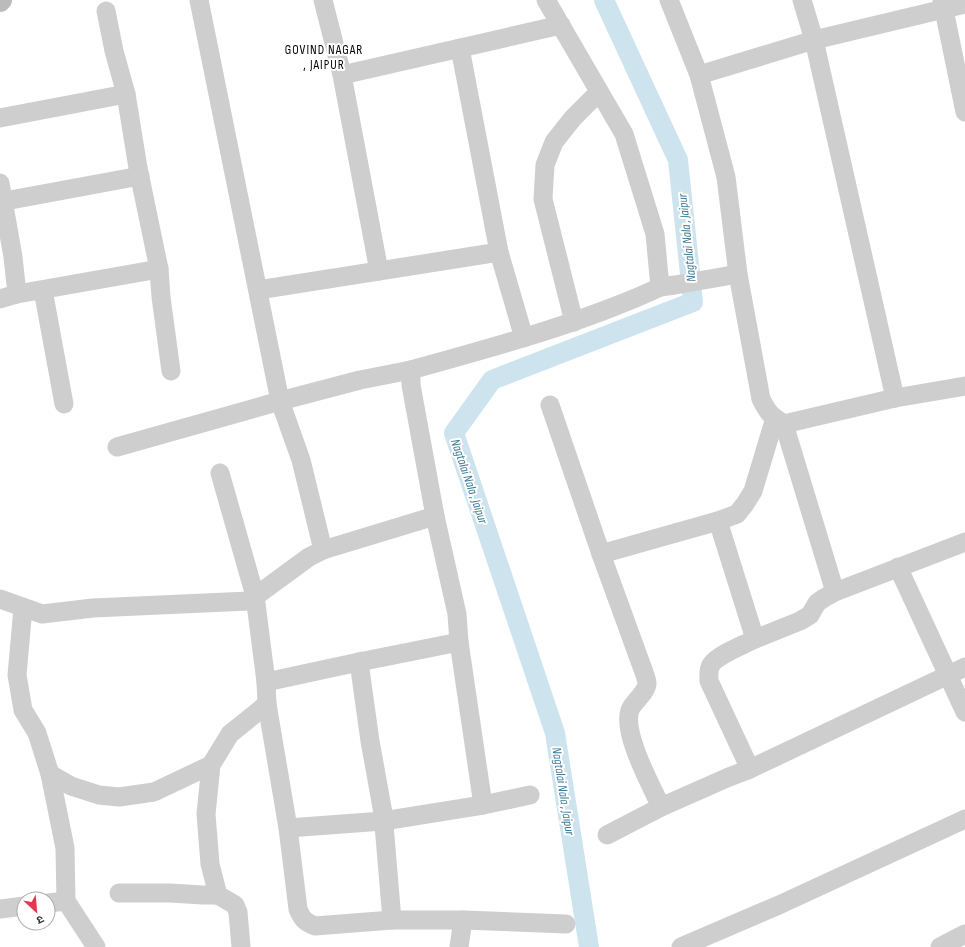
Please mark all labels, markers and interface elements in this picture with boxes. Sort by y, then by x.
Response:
district label: GOVIND NAGAR , JAIPUR [285,42,363,73]
water label: Nagtalai Nala , Jaipur [674,192,700,283]
water label: Nagtalai Nala , Jaipur [447,437,491,527]
water label: Nagtalai Nala , Jaipur [548,746,578,837]
north arrow [16,891,56,931]
text: उ [34,912,46,927]

